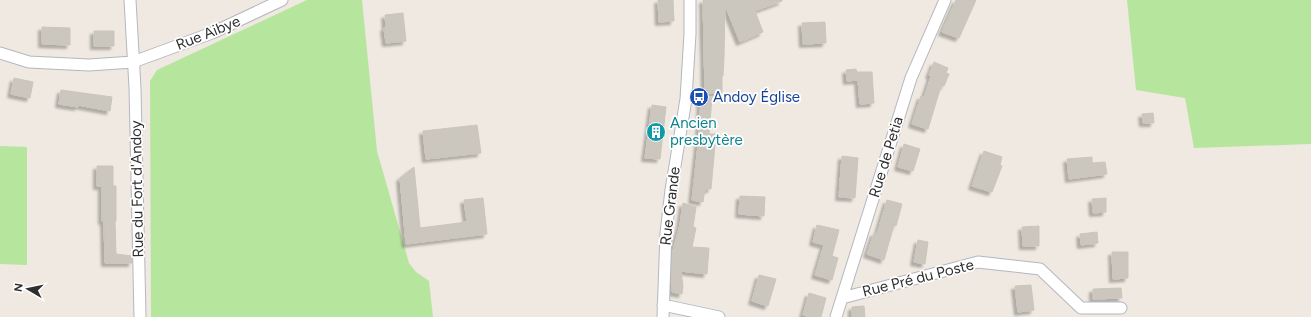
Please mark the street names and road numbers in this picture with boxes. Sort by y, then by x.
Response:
street label: Rue Aibye [173,12,243,54]
street label: Rue de Petia [865,114,907,200]
street label: Rue du Fort d'Andoy [127,120,147,258]
street label: Rue Grande [656,166,684,246]
street label: Rue Pré du Poste [860,255,976,301]

